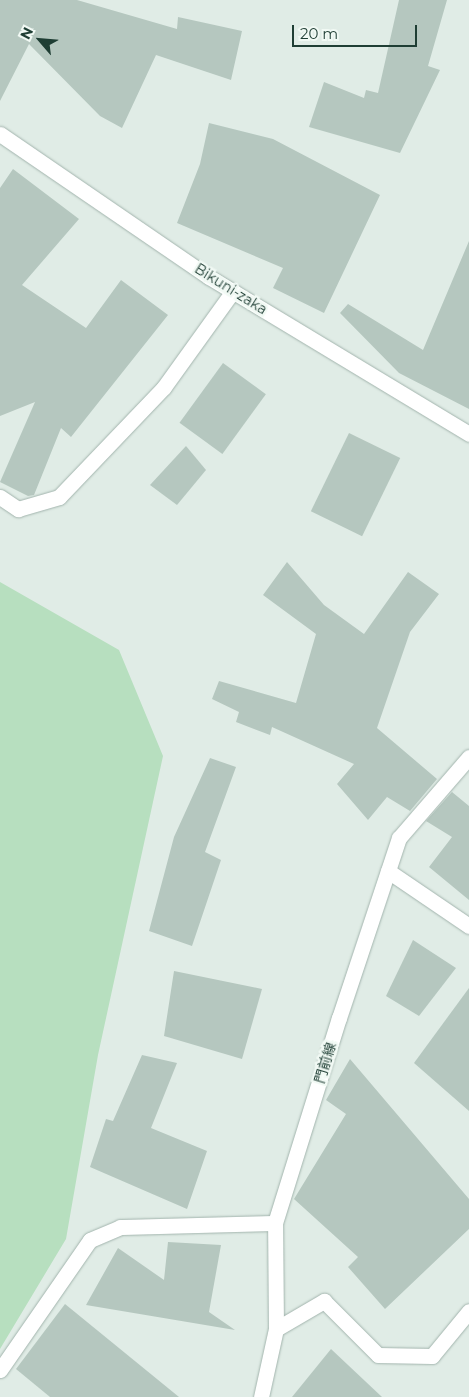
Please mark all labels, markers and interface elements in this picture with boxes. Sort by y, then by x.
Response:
north arrow [15,15,65,65]
scale bar [294,15,419,47]
text: N [16,24,37,42]
text: 20 m [300,24,338,43]
street label: Bikuni-zaka [192,260,270,318]
street label: 門前線 [311,1040,339,1086]

